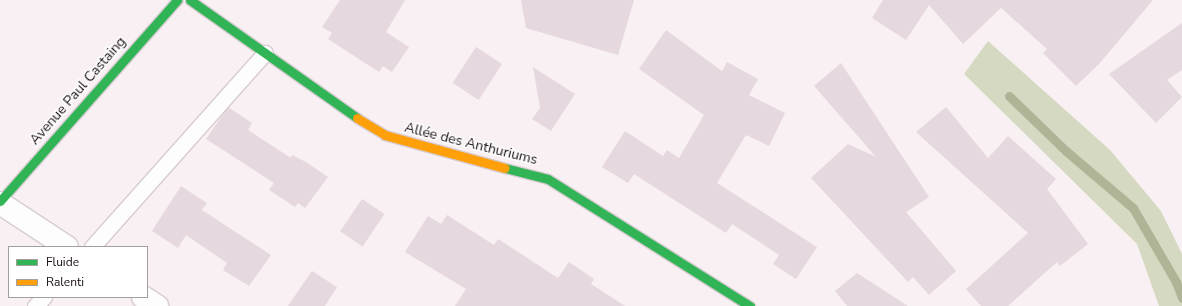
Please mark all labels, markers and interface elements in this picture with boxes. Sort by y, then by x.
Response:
street label: Avenue Paul Castaing [26,33,130,149]
street label: Allée des Anthuriums [403,119,539,169]
legend [8,246,148,298]
text: Fluide [46,254,79,270]
text: Ralenti [46,274,84,290]

